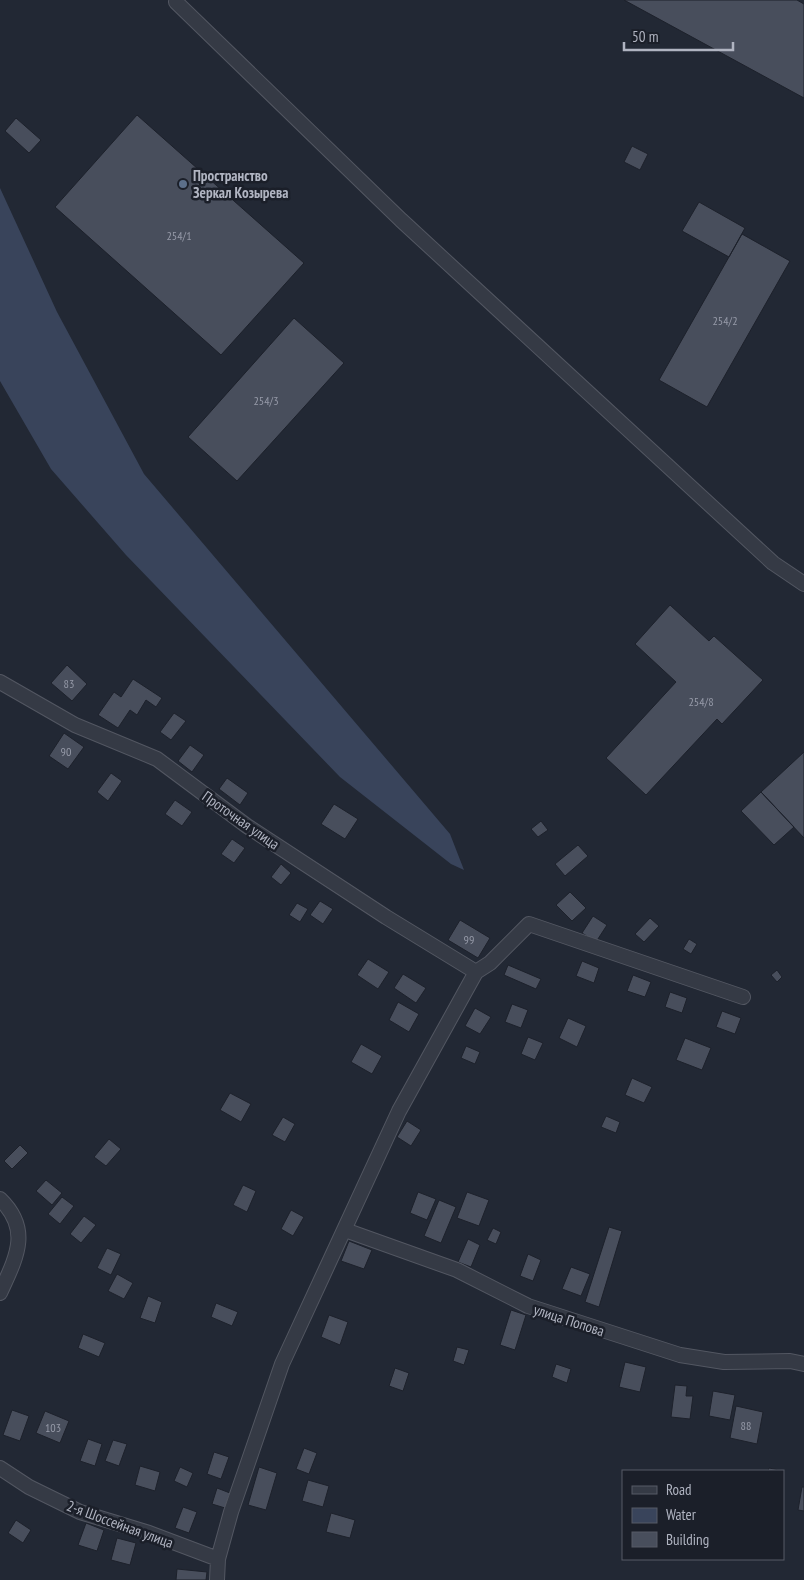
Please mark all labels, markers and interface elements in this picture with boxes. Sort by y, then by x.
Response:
scale bar [624,20,733,52]
text: 50 m [632,27,658,46]
place label: Пространство Зеркал Козырева [193,166,288,202]
marker: Пространство Зеркал Козырева [177,178,189,190]
house number: 254/1 [166,228,192,243]
house number: 254/2 [712,313,738,328]
house number: 254/3 [253,393,279,408]
house number: 83 [64,676,74,691]
house number: 254/8 [688,694,714,709]
house number: 90 [61,744,71,759]
street label: Проточная улица [199,786,283,854]
house number: 99 [464,932,474,947]
street label: улица Попова [531,1300,607,1340]
house number: 88 [741,1418,751,1433]
house number: 103 [45,1420,61,1435]
legend [622,1470,784,1560]
text: Road [666,1480,692,1499]
street label: 2-я Шоссейная улица [64,1496,176,1552]
text: Water [666,1505,697,1524]
text: Building [666,1530,709,1549]

